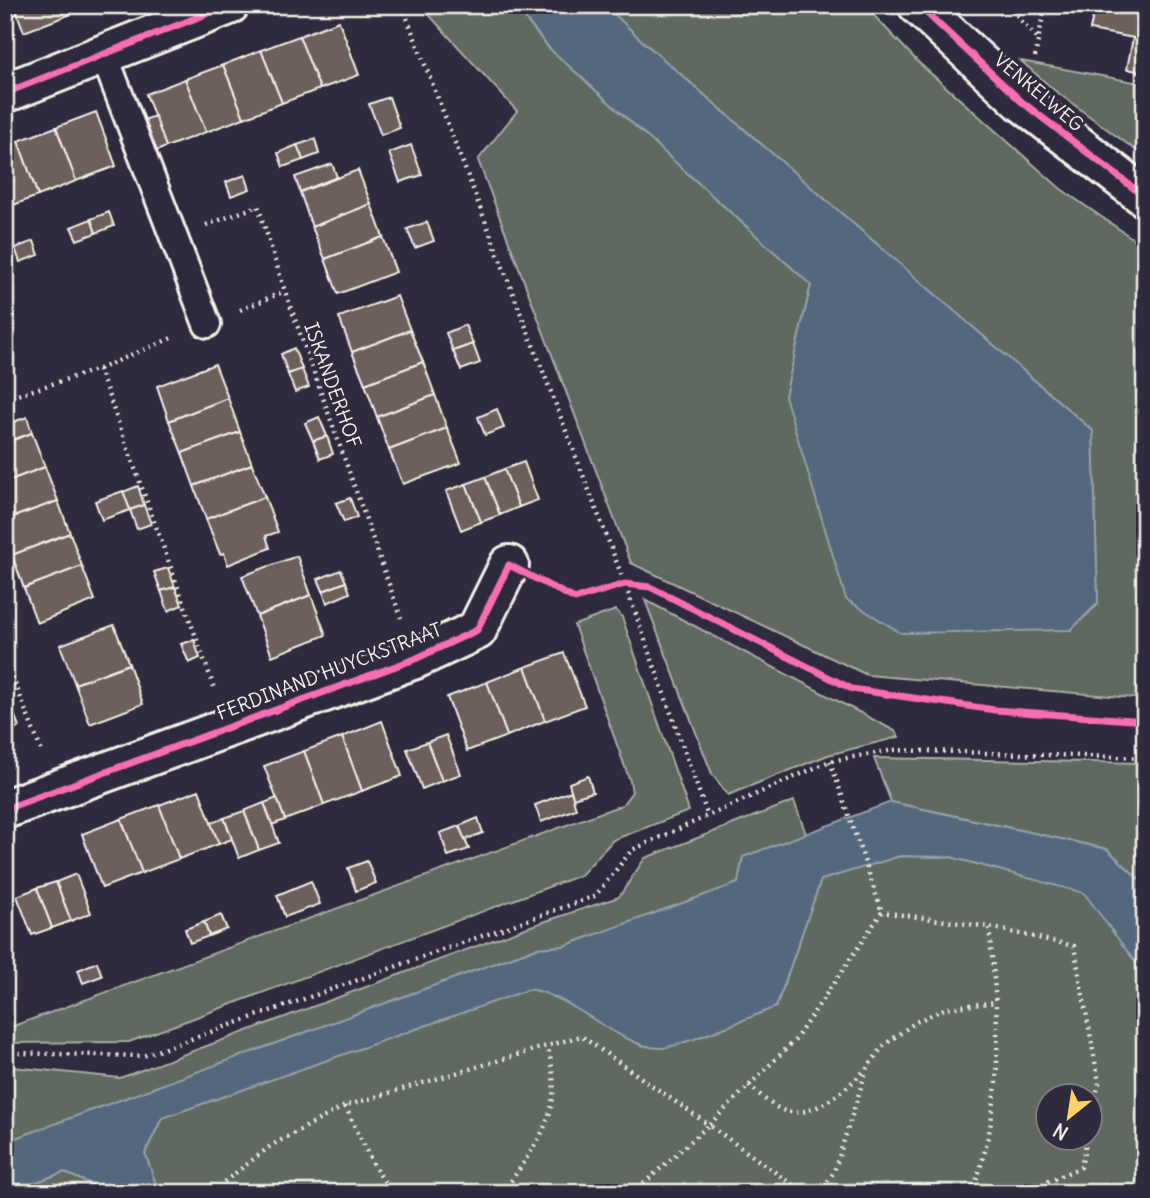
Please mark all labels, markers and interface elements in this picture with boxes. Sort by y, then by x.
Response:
street label: VENKELWEG [989,48,1089,136]
street label: ISKANDERHOF [299,319,367,451]
street label: FERDINAND HUYCKSTRAAT [213,617,445,725]
north arrow [1034,1082,1104,1152]
text: N [1049,1118,1072,1145]

